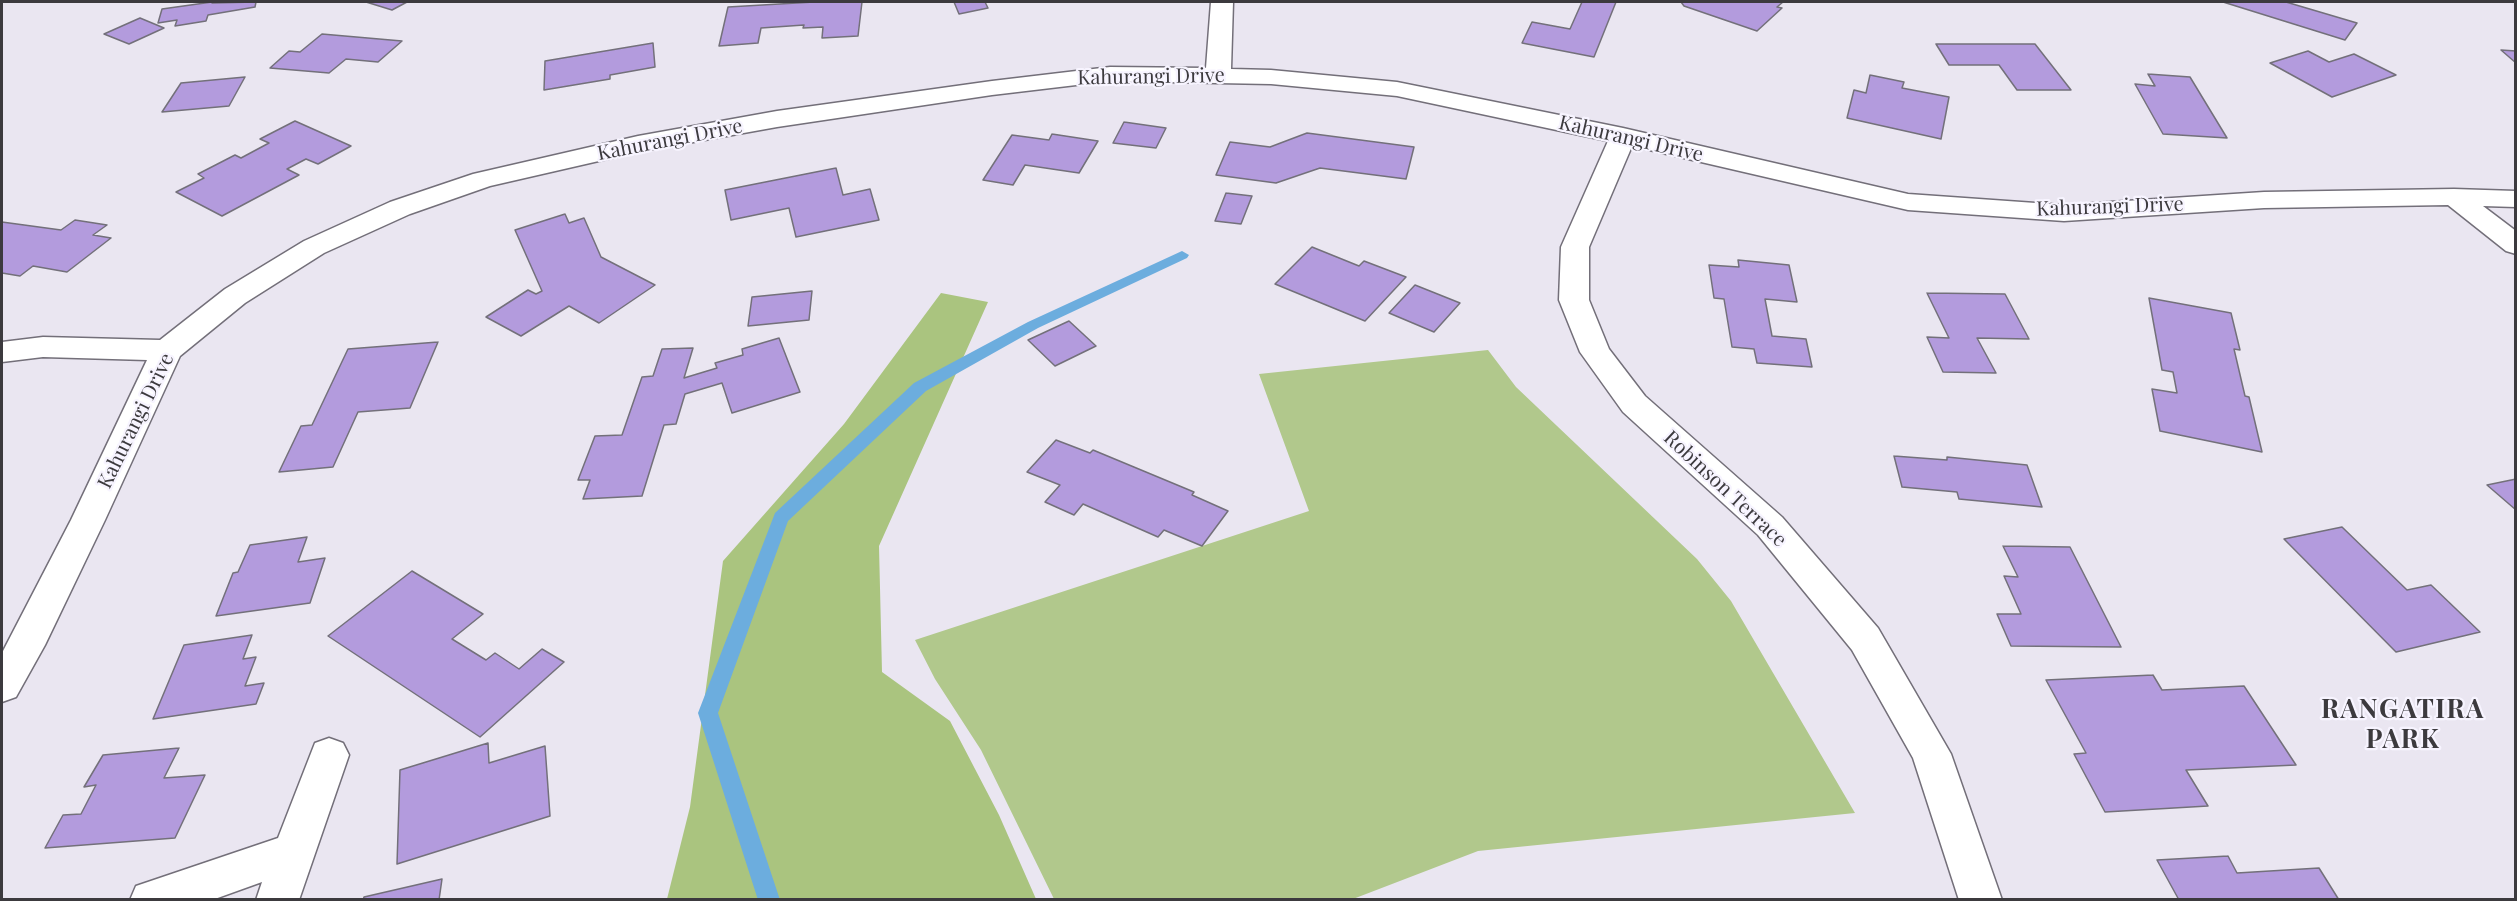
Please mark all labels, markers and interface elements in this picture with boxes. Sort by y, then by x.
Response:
street label: Kahurangi Drive [1077,64,1225,90]
street label: Kahurangi Drive [1556,111,1706,167]
street label: Kahurangi Drive [595,114,745,166]
street label: Kahurangi Drive [2036,192,2184,222]
street label: Kahurangi Drive [93,350,179,492]
street label: Robinson Terrace [1659,426,1791,552]
district label: RANGATIRA PARK [2321,694,2485,756]

